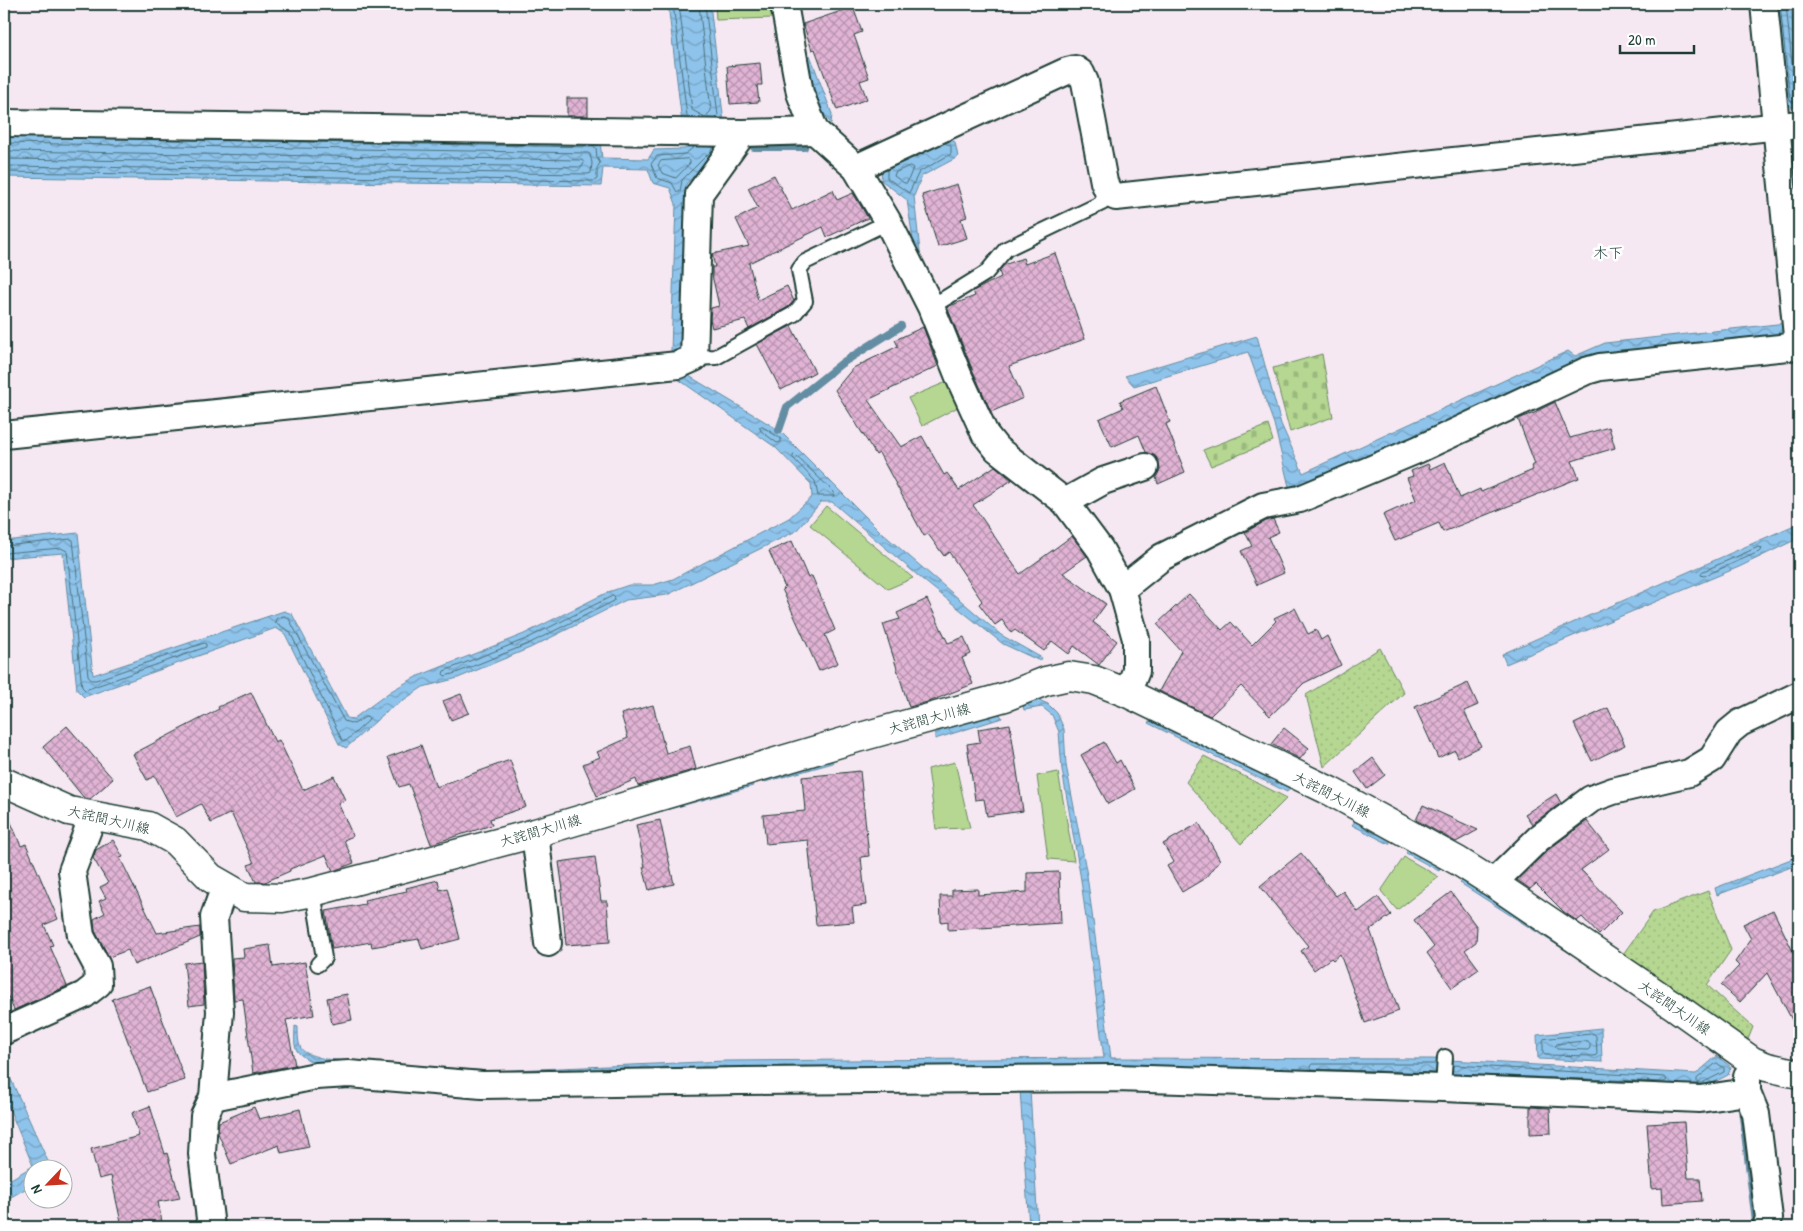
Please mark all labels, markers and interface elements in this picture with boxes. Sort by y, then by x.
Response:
scale bar [1620,22,1694,54]
text: 20 m [1628,29,1655,50]
district label: 木下 [1593,242,1623,263]
street label: 大詫間大川線 [886,698,972,738]
street label: 大詫間大川線 [1290,766,1374,822]
street label: 大詫間大川線 [66,800,152,838]
street label: 大詫間大川線 [497,809,583,851]
street label: 大詫間大川線 [1635,975,1715,1039]
north arrow [22,1158,72,1208]
text: N [25,1182,46,1197]

